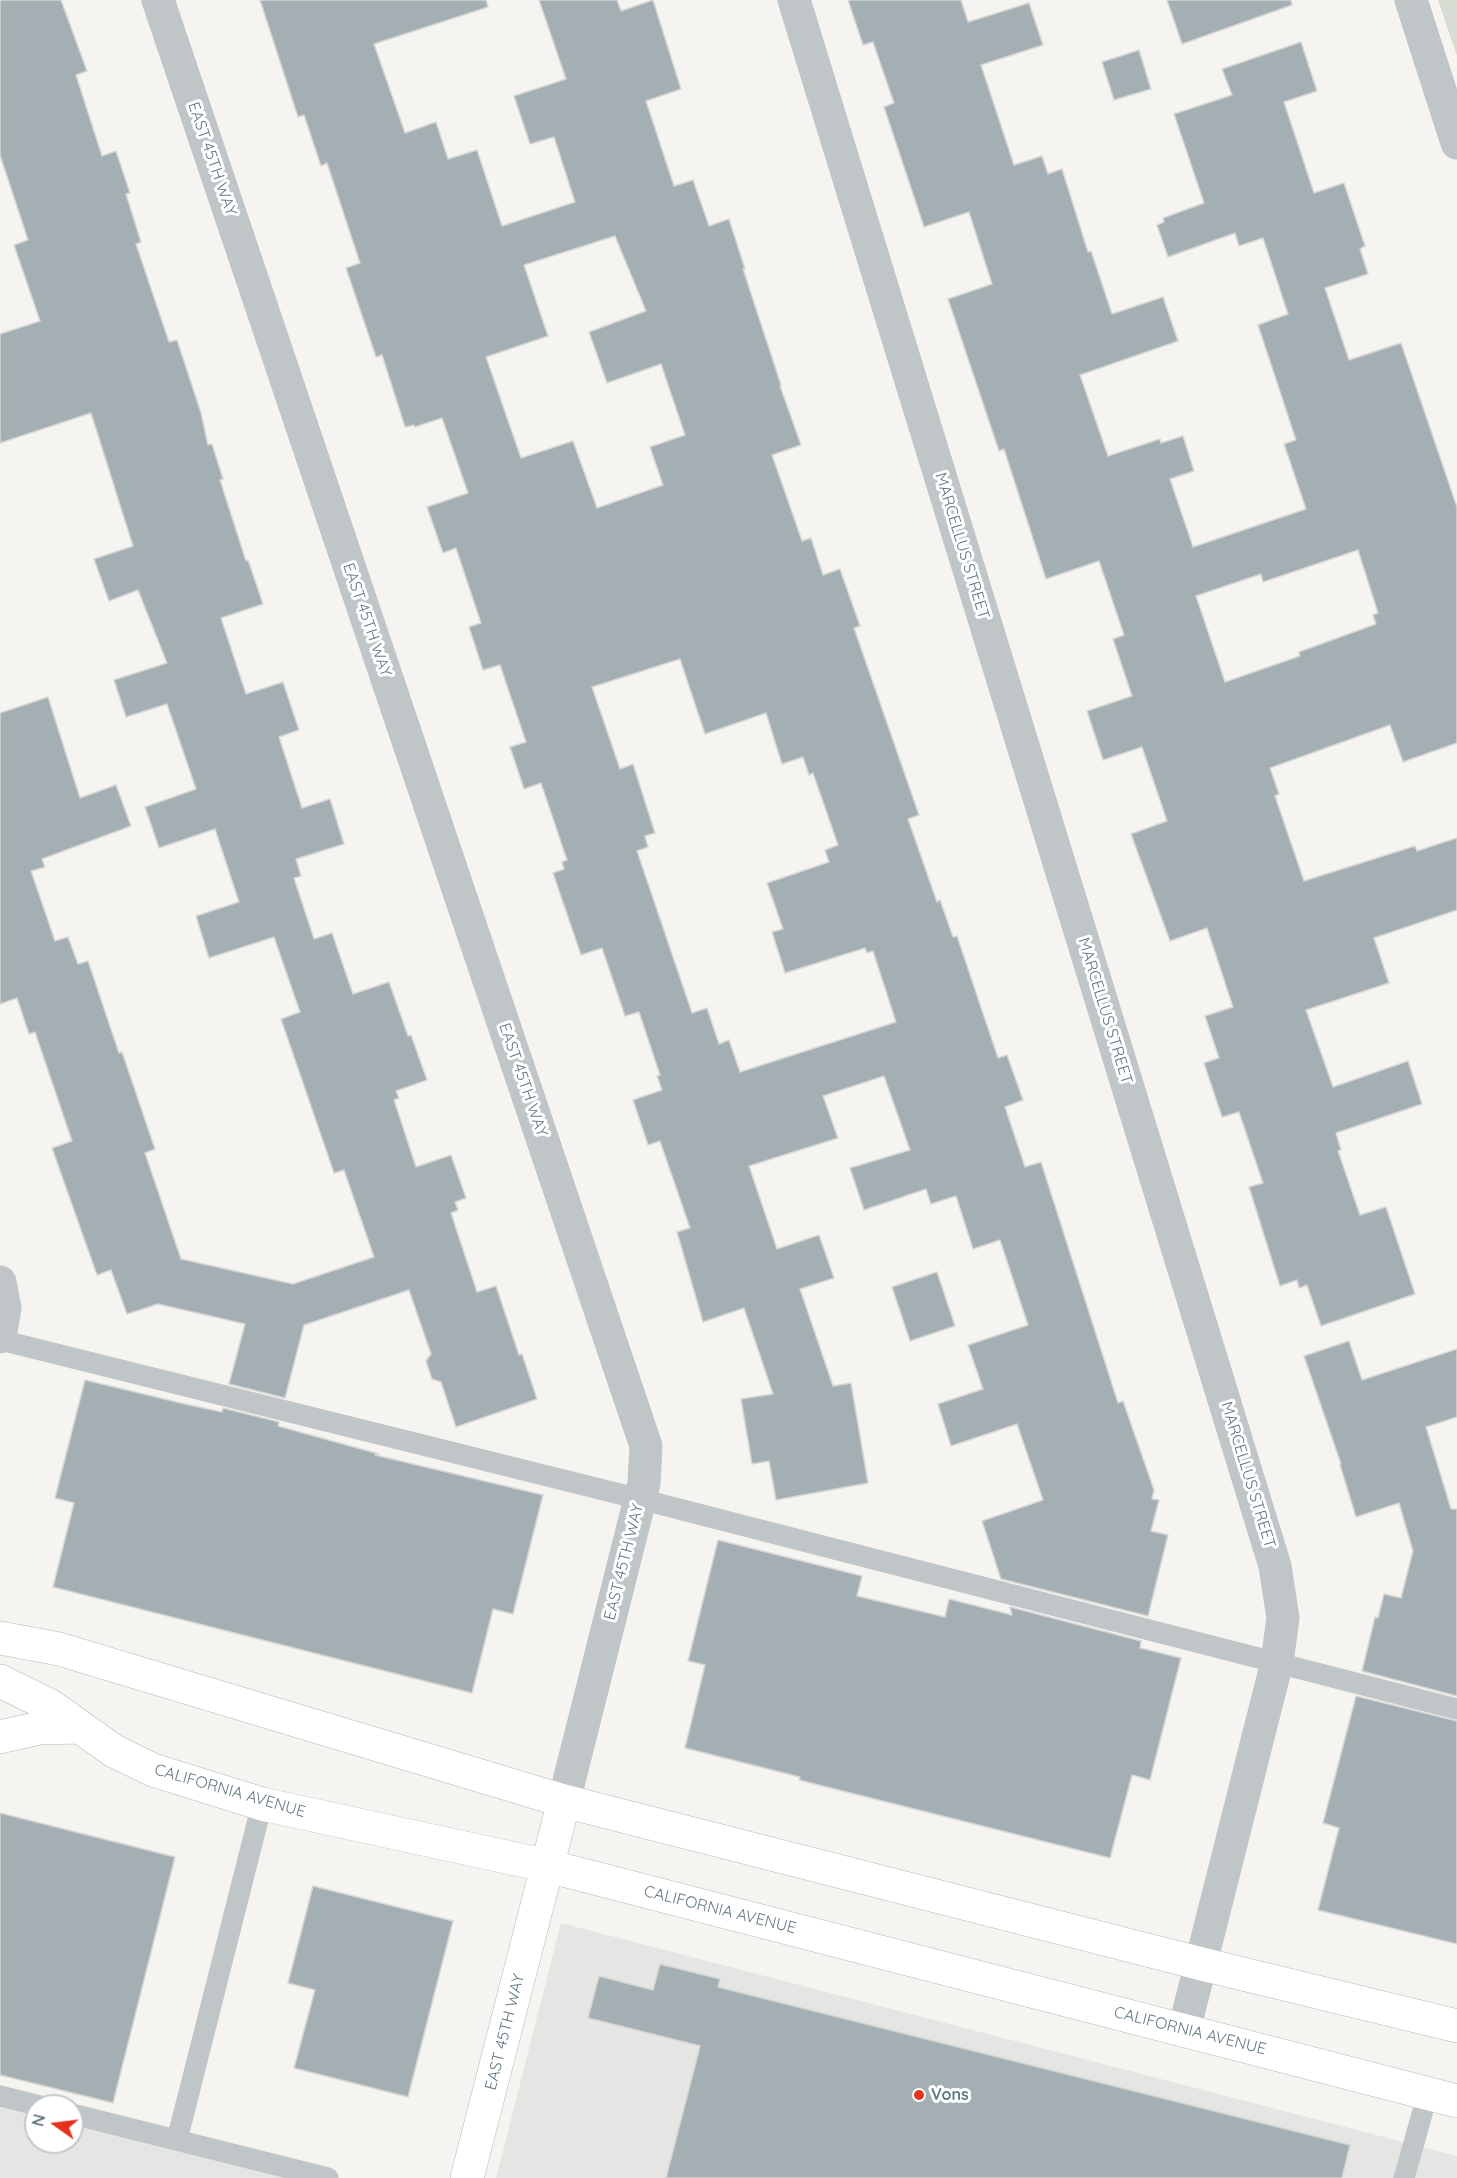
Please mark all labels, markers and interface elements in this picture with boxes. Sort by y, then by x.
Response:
street label: EAST 45TH WAY [184,100,240,218]
street label: MARCELLUS STREET [931,470,993,622]
street label: EAST 45TH WAY [339,561,395,679]
street label: MARCELLUS STREET [1074,935,1136,1087]
street label: EAST 45TH WAY [495,1021,551,1139]
street label: MARCELLUS STREET [1217,1399,1279,1551]
street label: EAST 45TH WAY [600,1502,648,1622]
street label: CALIFORNIA AVENUE [152,1760,308,1822]
street label: CALIFORNIA AVENUE [642,1882,798,1938]
street label: EAST 45TH WAY [481,1972,529,2092]
street label: CALIFORNIA AVENUE [1112,2003,1268,2059]
place label: Vons [931,2085,969,2105]
marker: Vons [912,2088,926,2102]
north arrow [24,2094,84,2154]
text: N [27,2112,50,2128]

